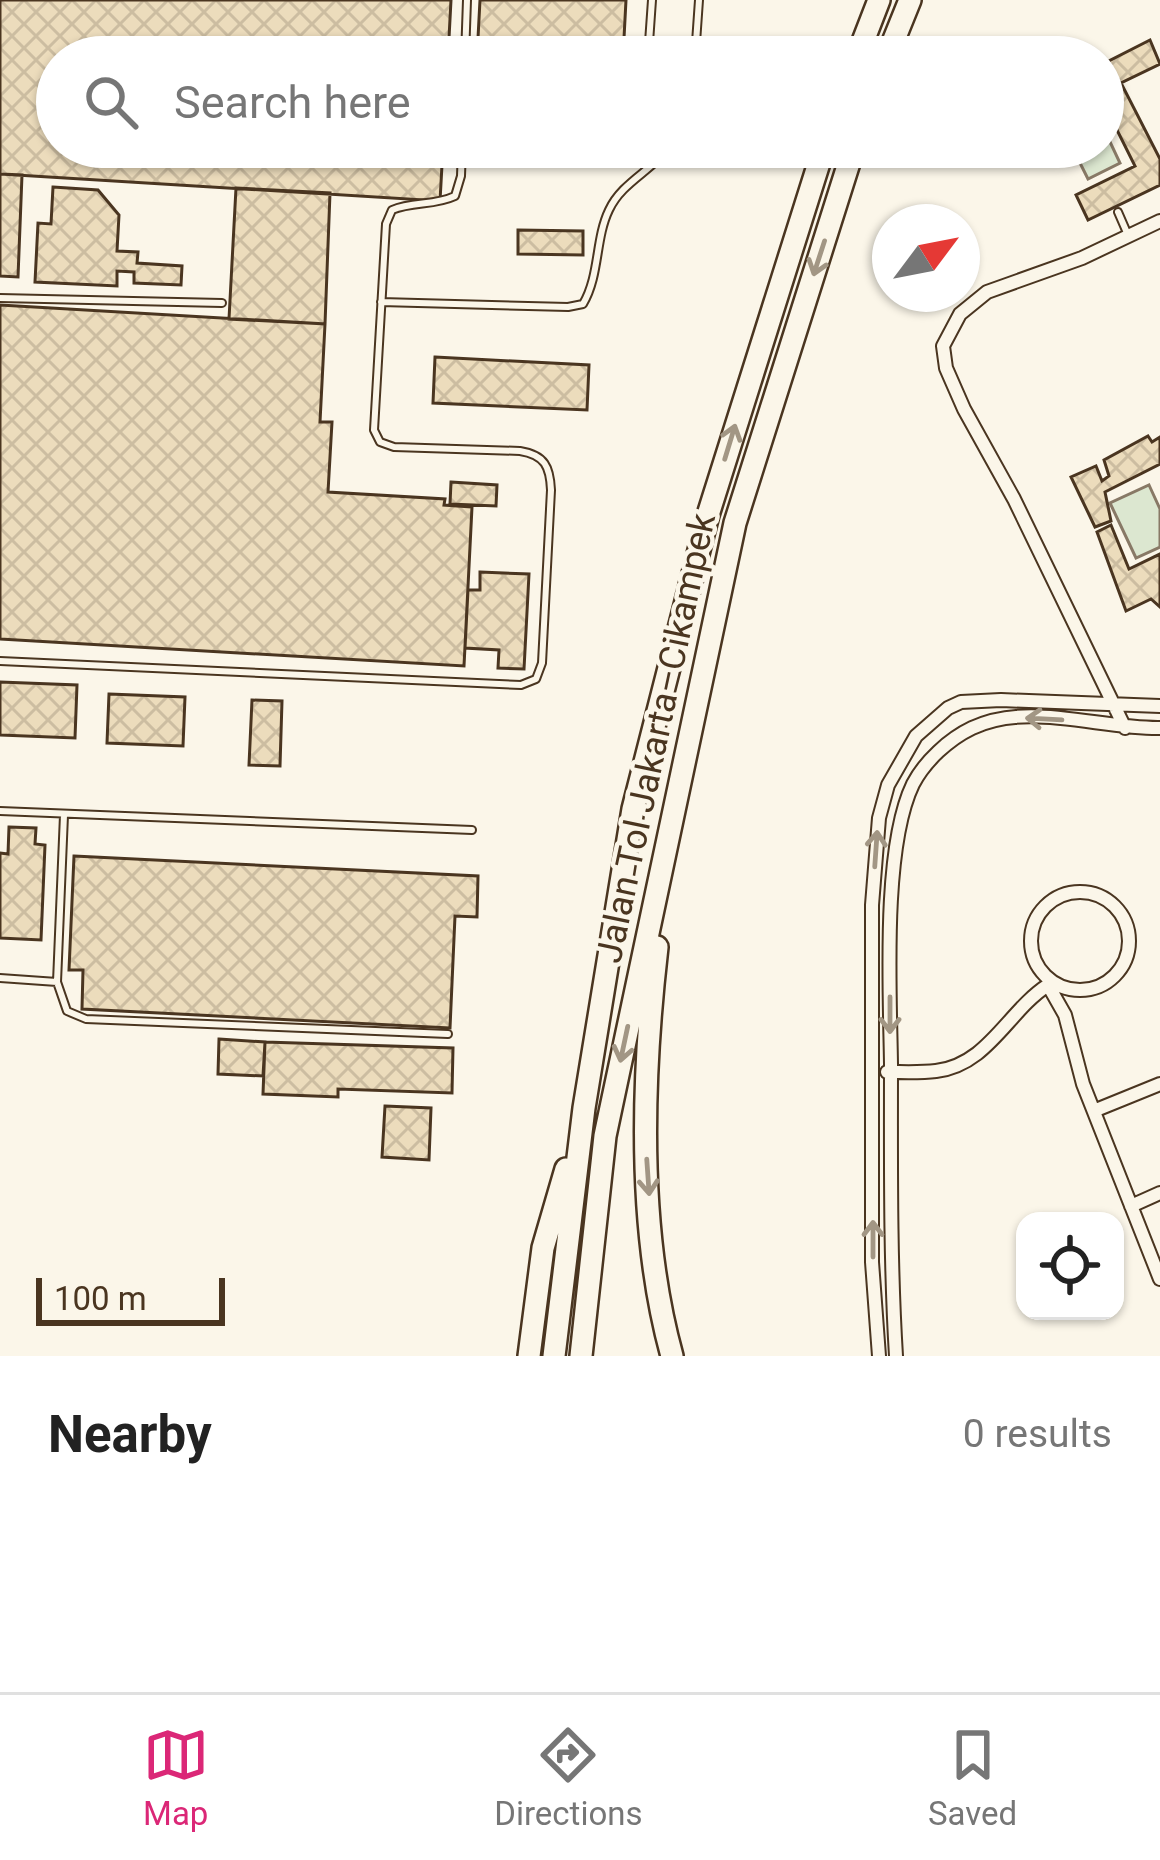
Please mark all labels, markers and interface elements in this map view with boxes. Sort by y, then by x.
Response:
search box [36,36,1124,168]
icon: search [78,69,144,135]
text: Search here [174,76,411,129]
north arrow [872,204,980,312]
one-way arrow [806,238,828,276]
one-way arrow [720,424,742,462]
street label: Jalan Tol Jakarta–Cikampek [588,509,724,967]
one-way arrow [1025,707,1064,730]
one-way arrow [865,830,888,869]
one-way arrow [879,995,902,1034]
one-way arrow [612,1023,634,1062]
one-way arrow [637,1157,660,1196]
map controls [1016,1212,1124,1320]
button: locate [1016,1212,1124,1320]
one-way arrow [861,1220,884,1259]
scale bar [36,1272,225,1325]
text: 100 m [54,1279,147,1318]
text: Nearby [48,1405,212,1464]
text: 0 results [963,1411,1112,1457]
tab: Map [143,1722,209,1833]
tab: Directions [494,1722,643,1833]
tab: Saved [928,1722,1017,1833]

